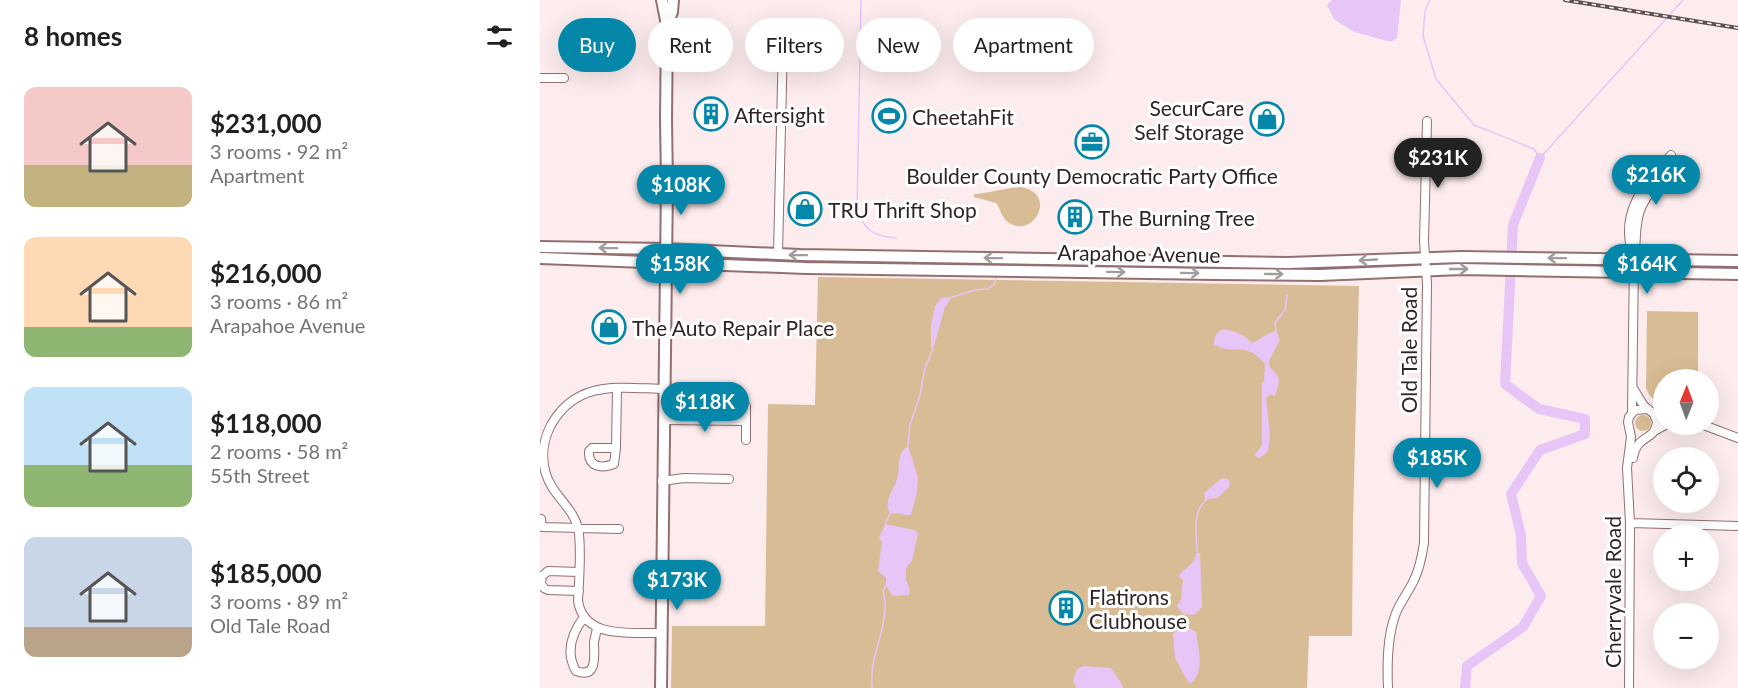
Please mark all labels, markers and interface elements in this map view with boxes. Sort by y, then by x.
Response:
chip: Buy [558,18,636,72]
chip: Rent [648,18,733,72]
chip: Filters [745,18,844,72]
chip: New [856,18,941,72]
chip: Apartment [953,18,1094,72]
text: 8 homes [24,20,122,52]
icon: filters [483,20,516,53]
place label: SecurCare Self Storage [1134,95,1244,144]
building icon: Aftersight [693,96,729,132]
sports icon: CheetahFit [871,98,907,134]
shop icon: SecurCare Self Storage [1249,101,1285,137]
place label: Aftersight [734,102,825,127]
place label: CheetahFit [912,104,1014,129]
text: $231,000 [210,107,322,139]
icon: home [72,111,144,183]
office icon: Boulder County Democratic Party Office [1074,124,1110,160]
pin: $231K [1396,138,1480,189]
text: 3 rooms · 92 m² [210,139,348,163]
text: $231K [1408,145,1468,169]
pin: $216K [1614,155,1698,206]
text: $216K [1626,162,1686,186]
text: Apartment [210,163,304,187]
place label: Boulder County Democratic Party Office [906,163,1278,188]
pin: $108K [639,165,723,216]
text: $108K [651,172,711,196]
shop icon: TRU Thrift Shop [787,191,823,227]
place label: TRU Thrift Shop [828,197,977,222]
building icon: The Burning Tree [1057,199,1093,235]
place label: The Burning Tree [1098,205,1255,230]
street label: Arapahoe Avenue [1057,239,1221,267]
one-way arrow [598,242,618,254]
pin: $158K [638,244,722,295]
pin: $164K [1605,244,1689,295]
one-way arrow [789,249,809,260]
text: $158K [650,251,710,275]
text: $164K [1617,251,1677,275]
one-way arrow [984,252,1004,263]
one-way arrow [1547,252,1567,264]
one-way arrow [1358,255,1378,266]
text: $216,000 [210,257,322,289]
icon: home [72,261,144,333]
one-way arrow [1448,263,1468,275]
one-way arrow [1105,266,1125,278]
one-way arrow [1179,268,1199,279]
one-way arrow [1263,269,1283,280]
street label: Old Tale Road [1396,287,1421,413]
text: 3 rooms · 86 m² [210,289,348,313]
shop icon: The Auto Repair Place [591,309,627,345]
text: Arapahoe Avenue [210,313,365,337]
place label: The Auto Repair Place [632,315,834,340]
north arrow [1653,369,1719,435]
map controls [1653,369,1719,669]
pin: $118K [663,382,747,433]
text: $118K [675,389,735,413]
text: $118,000 [210,407,322,439]
icon: home [72,411,144,483]
pin: $185K [1395,438,1479,489]
text: 2 rooms · 58 m² [210,439,348,463]
text: $185K [1407,445,1467,469]
button: locate [1653,447,1719,513]
text: 55th Street [210,463,309,487]
street label: Cherryvale Road [1600,516,1625,668]
button: + [1653,525,1719,591]
text: $185,000 [210,557,322,589]
pin: $173K [635,560,719,611]
icon: home [72,561,144,633]
text: $173K [647,567,707,591]
place label: Flatirons Clubhouse [1089,584,1187,633]
text: 3 rooms · 89 m² [210,589,348,613]
building icon: Flatirons Clubhouse [1048,590,1084,626]
button: − [1653,603,1719,669]
text: Old Tale Road [210,613,331,637]

